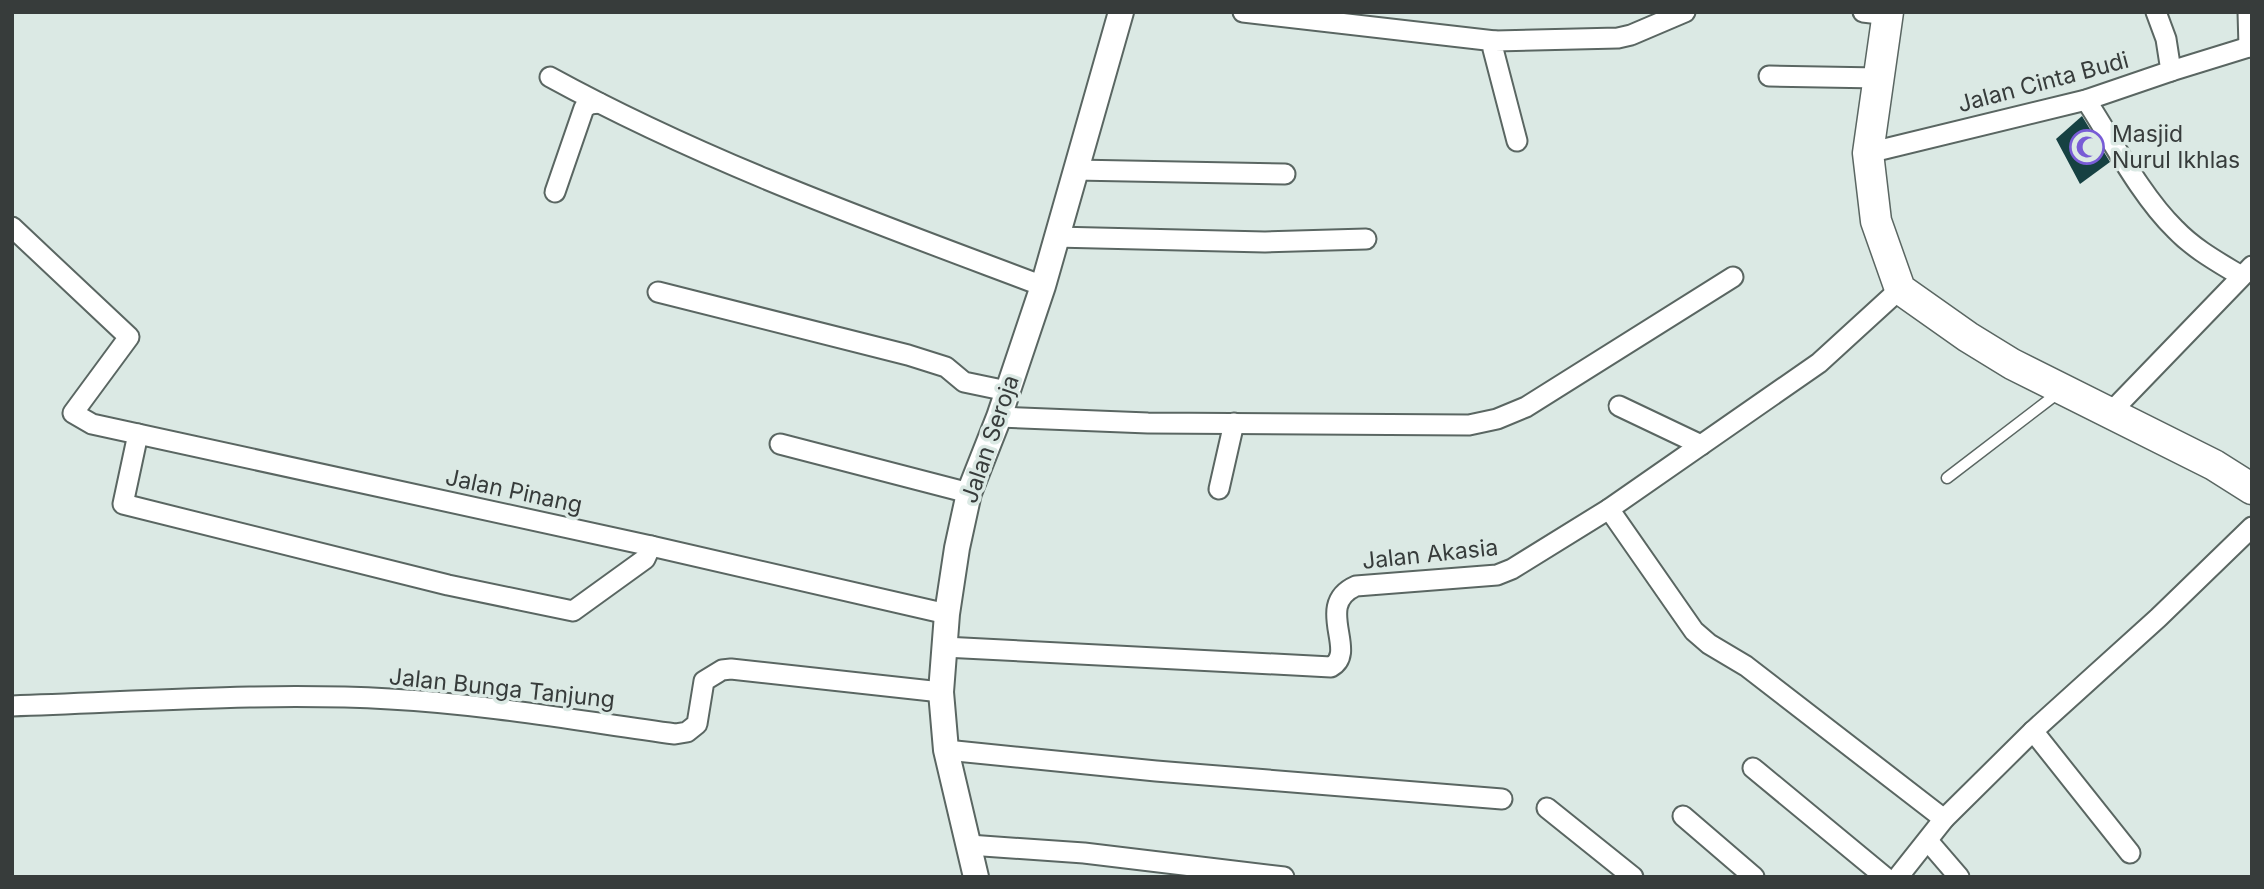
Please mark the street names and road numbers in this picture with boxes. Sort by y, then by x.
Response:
street label: Jalan Cinta Budi [1954,46,2132,118]
street label: Jalan Seroja [955,371,1025,507]
street label: Jalan Pinang [443,463,585,519]
street label: Jalan Akasia [1361,533,1499,575]
street label: Jalan Bunga Tanjung [388,662,616,714]

